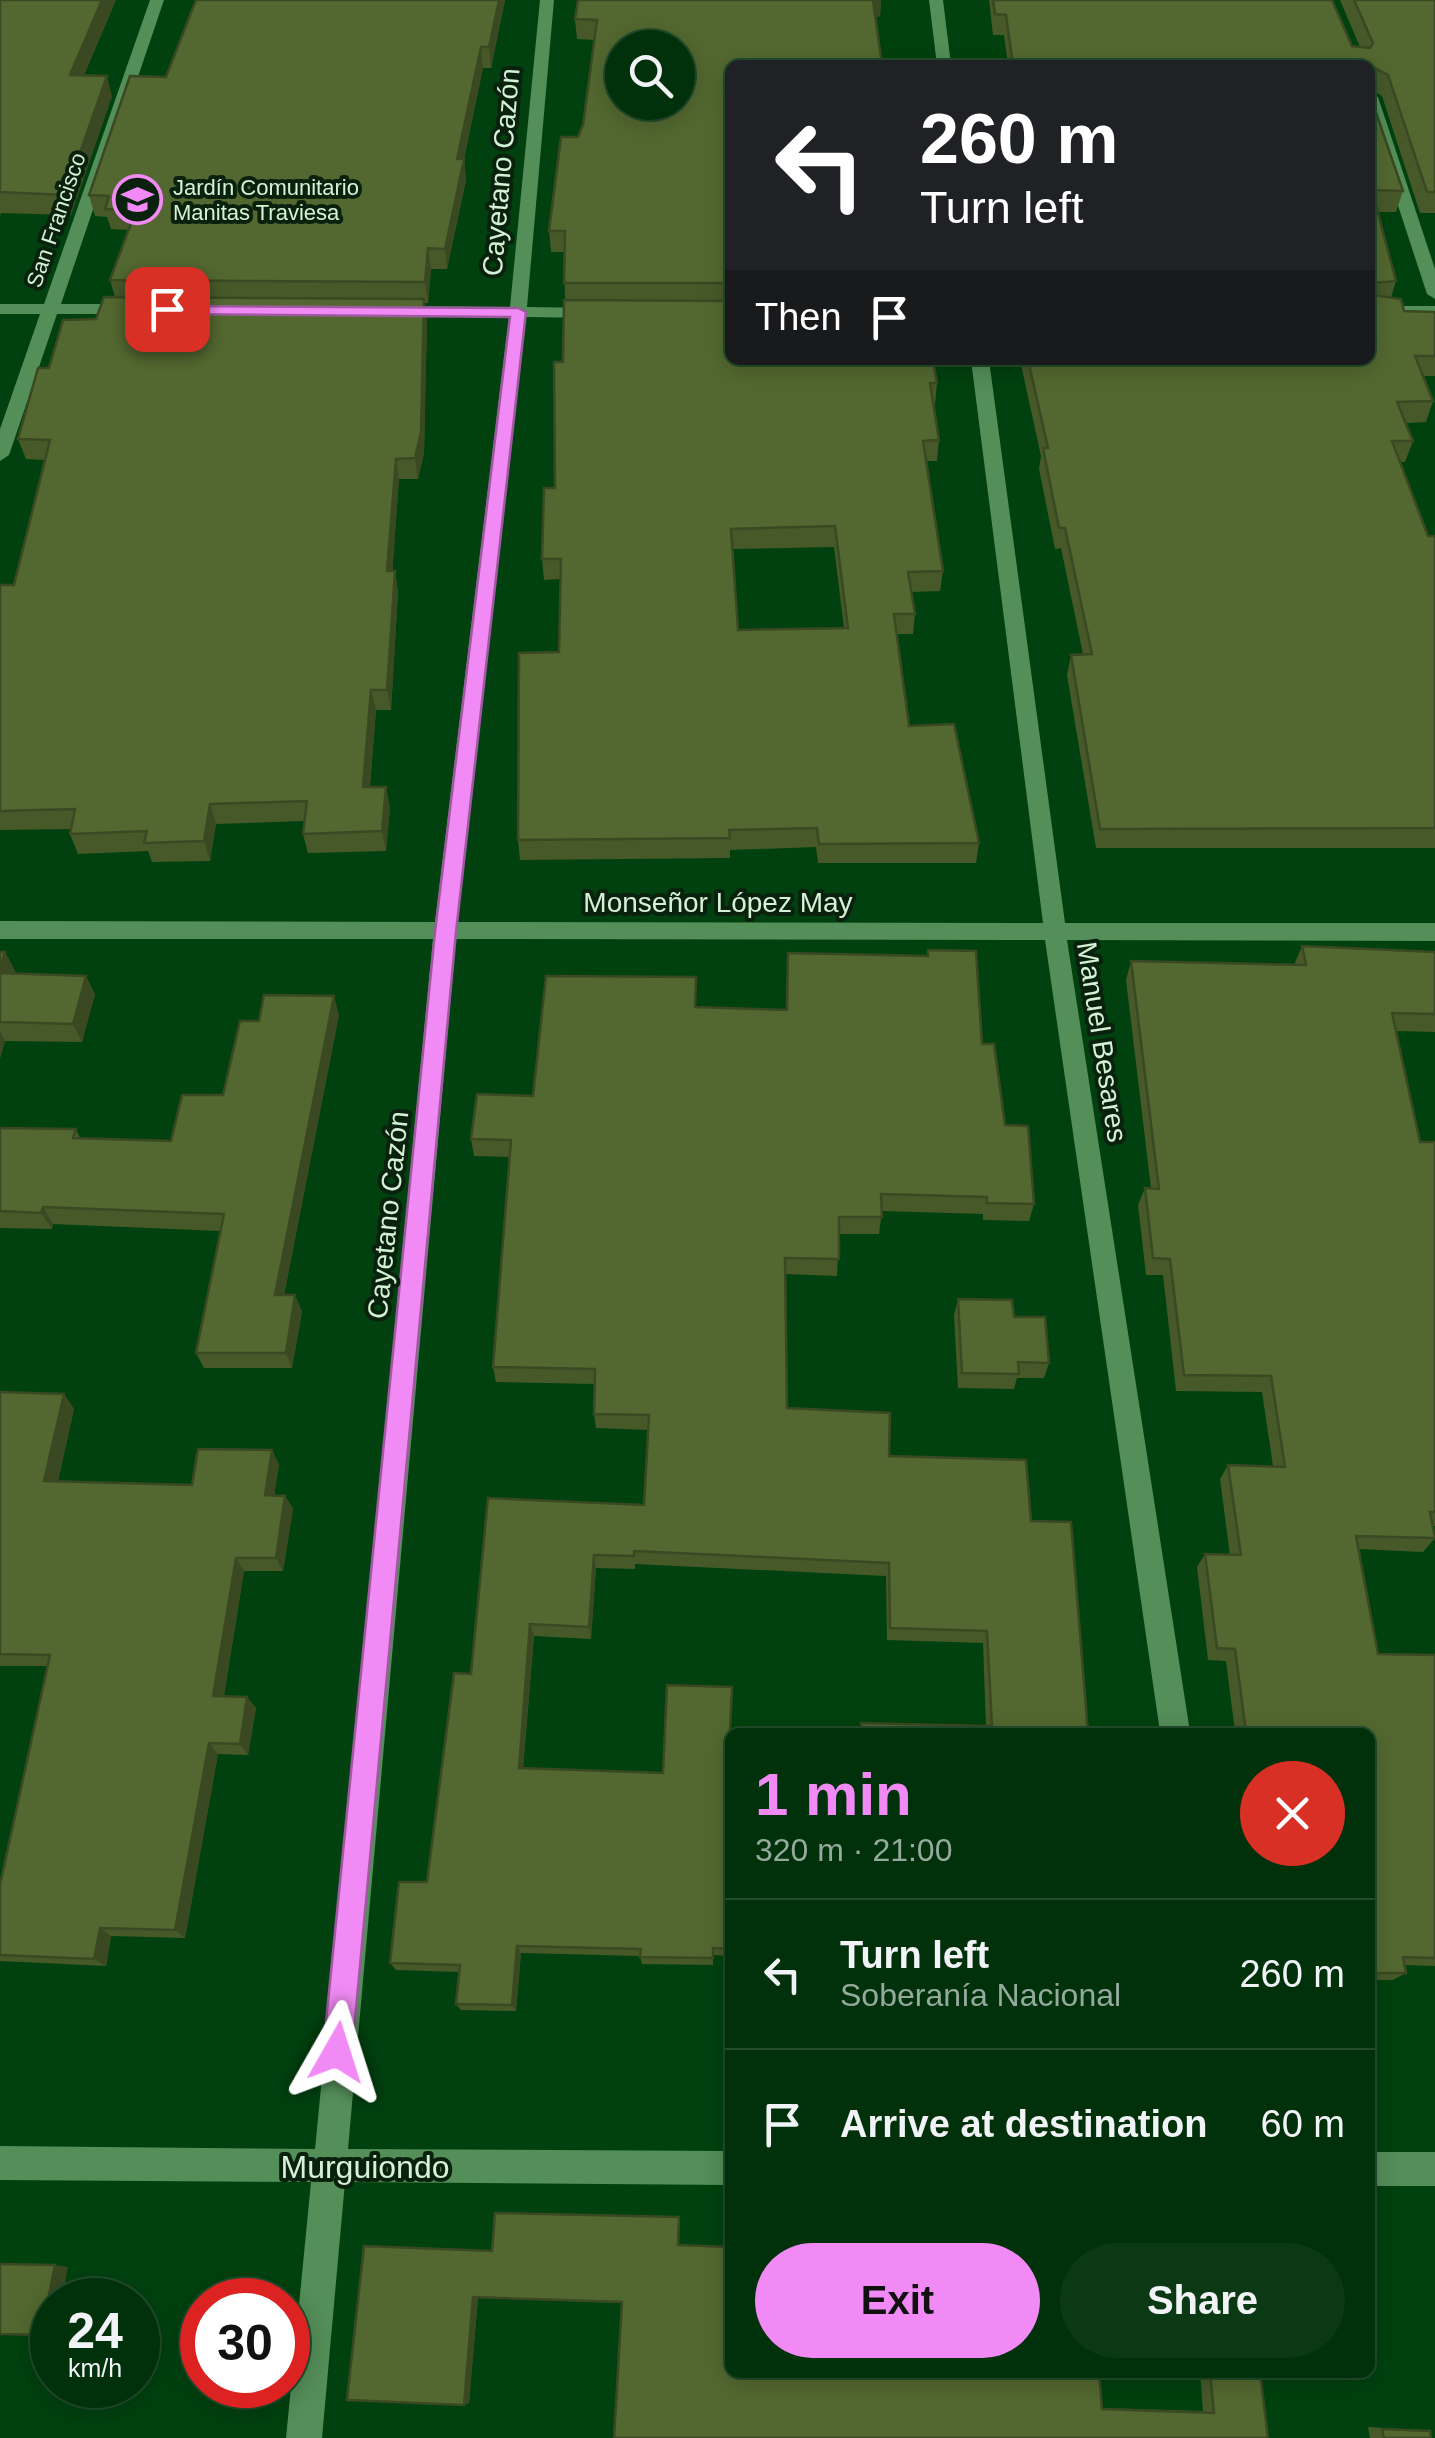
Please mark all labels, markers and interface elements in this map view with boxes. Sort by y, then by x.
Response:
map controls [605,30,695,120]
button: search [605,30,695,120]
street label: Cayetano Cazón [476,67,526,277]
icon: left [755,100,885,230]
text: 260 m [920,100,1118,178]
street label: San Francisco [21,149,91,291]
school or university icon: Jardín Comunitario Manitas Traviesa [112,174,164,226]
place label: Jardín Comunitario Manitas Traviesa [173,175,359,225]
text: Turn left [920,182,1083,233]
pin [125,267,210,352]
icon: arrive [140,282,195,337]
icon: arrive [862,290,917,345]
text: Then [755,296,842,338]
street label: Monseñor López May [583,887,853,918]
street label: Manuel Besares [1071,940,1133,1144]
street label: Cayetano Cazón [362,1110,414,1320]
text: 1 min [755,1761,912,1828]
button: close [1240,1761,1345,1866]
text: 320 m · 21:00 [755,1832,952,1868]
text: Turn left [840,1934,989,1976]
icon: left [755,1947,810,2002]
text: 260 m [1239,1953,1345,1995]
text: Soberanía Nacional [840,1977,1121,2013]
position arrow [285,2000,389,2104]
icon: arrive [755,2097,810,2152]
text: Arrive at destination [840,2103,1207,2145]
text: 60 m [1261,2103,1345,2145]
street label: Murguiondo [281,2149,450,2185]
button: Exit [755,2243,1040,2358]
button: Share [1060,2243,1345,2358]
speed limit sign: 30 [180,2278,310,2408]
text: 24 [67,2303,123,2359]
text: km/h [68,2354,122,2382]

